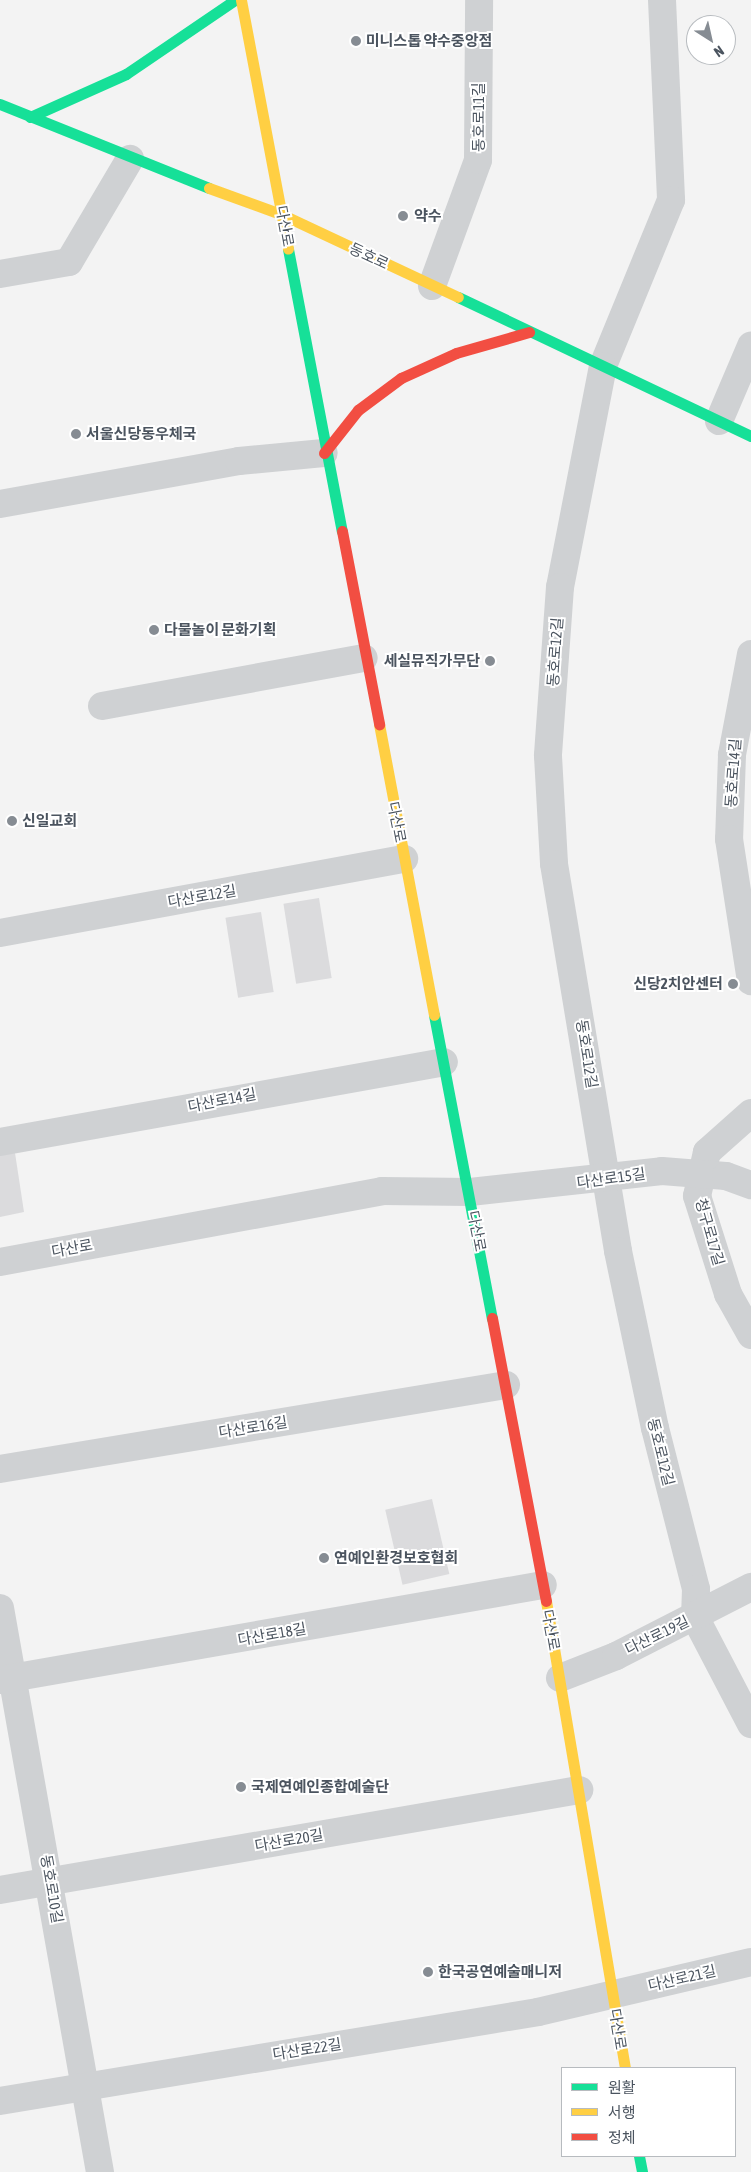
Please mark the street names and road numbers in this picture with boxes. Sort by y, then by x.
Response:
street label: 동호로11길 [470,82,488,152]
street label: 다산로 [273,204,297,248]
street label: 동호로 [346,239,392,273]
street label: 동호로12길 [544,617,566,687]
street label: 동호로14길 [722,738,744,808]
street label: 다산로 [384,800,410,844]
street label: 다산로12길 [166,881,238,911]
street label: 동호로12길 [573,1018,601,1090]
street label: 다산로14길 [186,1085,258,1115]
street label: 다산로15길 [575,1164,647,1192]
street label: 청구로17길 [692,1196,728,1268]
street label: 다산로 [464,1209,490,1253]
street label: 다산로 [50,1236,94,1260]
street label: 다산로16길 [217,1413,289,1441]
street label: 동호로12길 [644,1416,678,1488]
street label: 다산로 [539,1608,563,1652]
street label: 다산로19길 [622,1612,692,1658]
street label: 다산로18길 [236,1619,308,1649]
street label: 다산로20길 [253,1825,325,1855]
street label: 동호로10길 [37,1853,67,1925]
street label: 다산로21길 [646,1961,718,1995]
street label: 다산로 [606,2007,630,2051]
street label: 다산로22길 [271,2035,343,2063]

